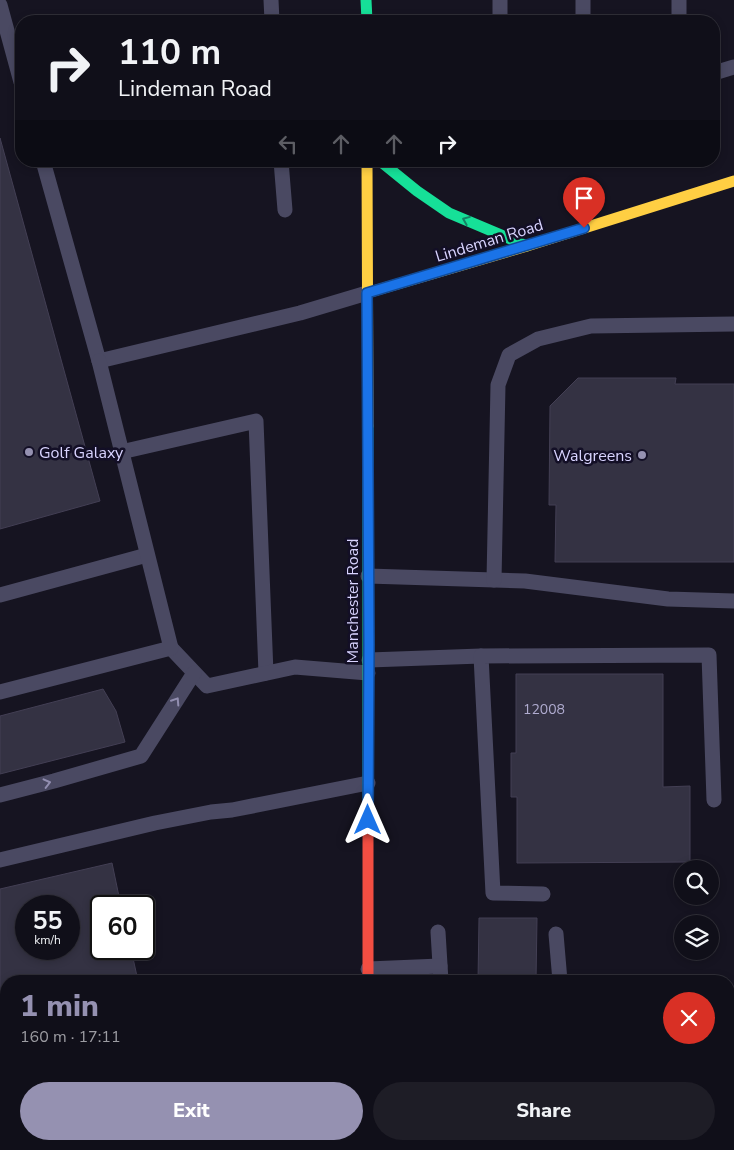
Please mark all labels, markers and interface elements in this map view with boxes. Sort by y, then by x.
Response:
text: 110 m [118,29,221,76]
icon: right [35,35,100,100]
text: Lindeman Road [118,74,272,104]
icon: left [274,130,302,158]
icon: ahead [327,130,355,158]
icon: ahead [380,130,408,158]
icon: right [433,130,461,158]
pin [563,177,605,228]
icon: arrive [570,184,598,212]
street label: Lindeman Road [433,214,546,268]
one-way arrow [462,216,471,226]
place label: Golf Galaxy [39,442,124,464]
place label: Walgreens [553,445,632,467]
marker: Golf Galaxy [23,446,35,458]
marker: Walgreens [636,449,648,461]
street label: Manchester Road [342,539,364,663]
one-way arrow [170,698,179,707]
house number: 12008 [523,700,565,719]
one-way arrow [43,778,52,789]
position arrow [341,793,393,845]
map controls [674,860,719,960]
button: search [674,860,719,905]
speed limit sign: 60 [90,895,155,960]
text: 55 [32,904,63,938]
button: layers [674,915,719,960]
text: km/h [34,932,61,948]
text: 1 min [20,986,99,1027]
button: close [663,992,715,1044]
text: 160 m · 17:11 [20,1026,121,1048]
button: Exit [20,1082,363,1140]
button: Share [373,1082,715,1140]

